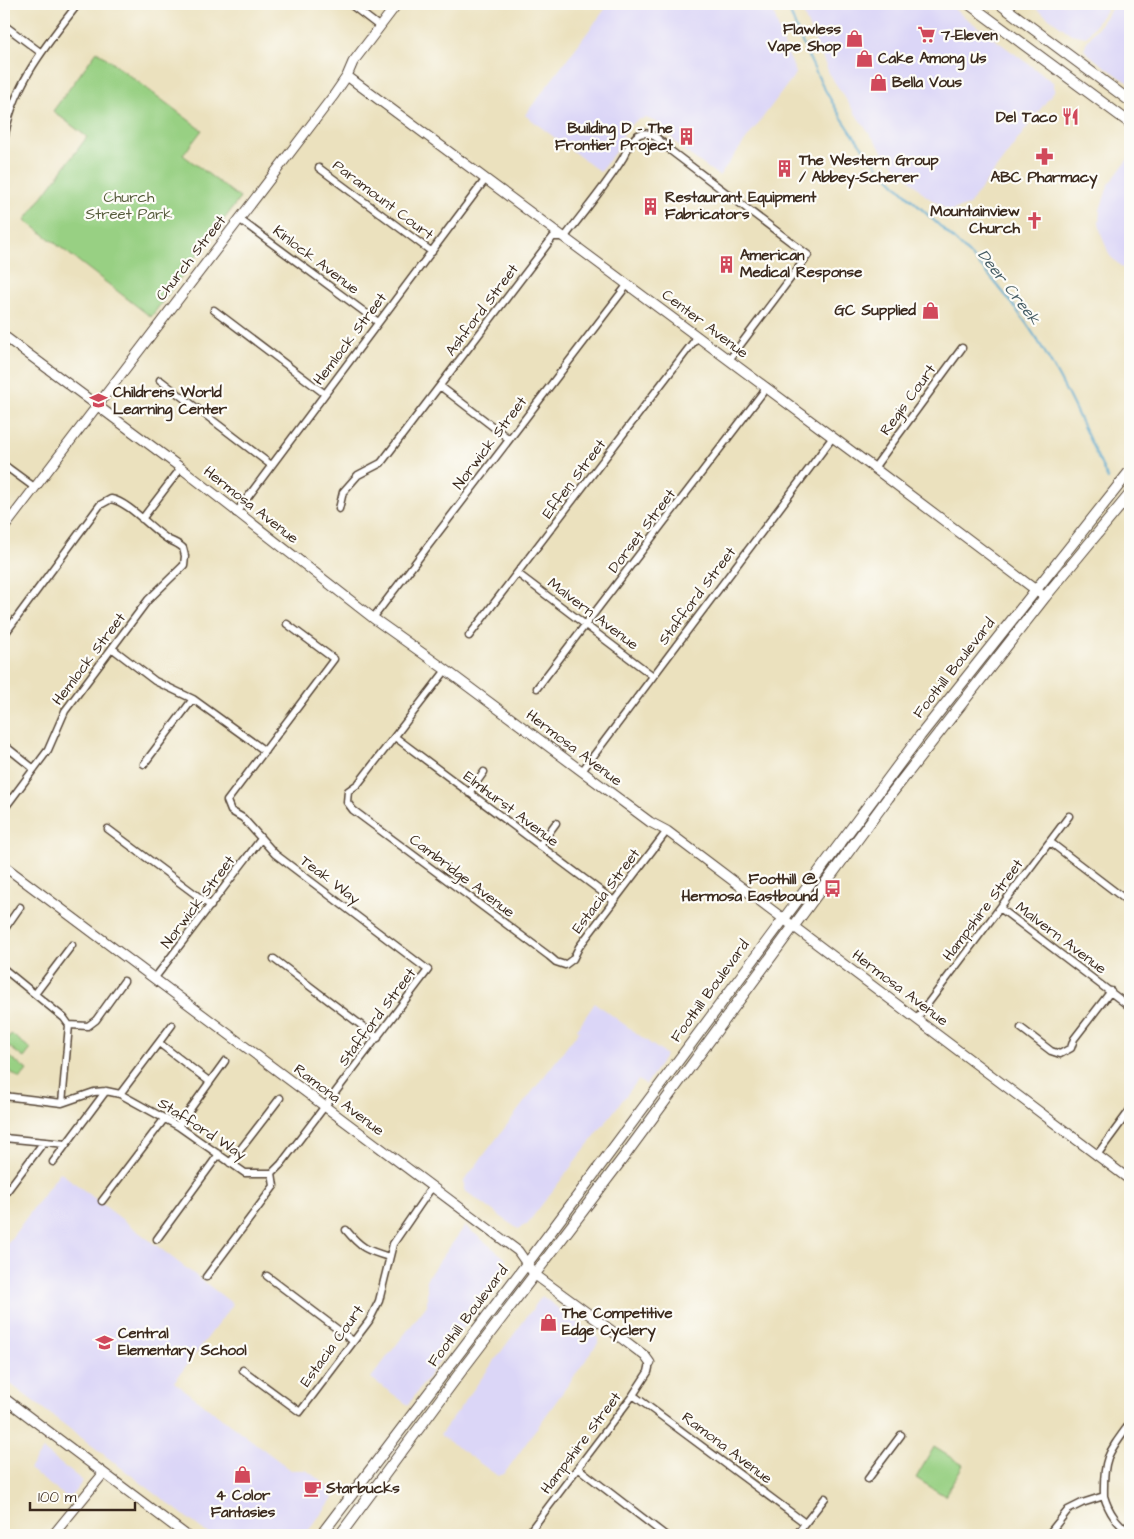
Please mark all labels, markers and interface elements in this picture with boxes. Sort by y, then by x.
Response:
place label: Flawless Vape Shop [767,19,842,57]
supermarket icon: 7-Eleven [917,25,937,45]
place label: 7-Eleven [940,25,998,46]
shop icon: Flawless Vape Shop [845,28,865,48]
shop icon: Cake Among Us [854,48,874,68]
place label: Cake Among Us [878,48,987,71]
shop icon: Bella Vous [868,72,888,92]
place label: Bella Vous [892,72,963,93]
place label: Del Taco [996,107,1058,128]
restaurant icon: Del Taco [1061,107,1081,127]
place label: Building D - The Frontier Project [555,118,674,156]
building icon: Building D - The Frontier Project [677,127,697,147]
pharmacy icon: ABC Pharmacy [1034,146,1054,166]
place label: The Western Group / Abbey-Scherer [798,150,939,189]
street label: Paramount Court [328,155,438,245]
building icon: The Western Group / Abbey-Scherer [775,159,795,179]
place label: ABC Pharmacy [991,167,1098,189]
park label: Church Street Park [86,187,172,225]
place label: Restaurant Equipment Fabricators [665,187,817,225]
building icon: Restaurant Equipment Fabricators [641,196,661,216]
place label: Mountainview Church [930,201,1021,239]
church icon: Mountainview Church [1024,210,1044,230]
street label: Church Street [151,211,231,305]
street label: Kinlock Avenue [269,221,363,299]
place label: American Medical Response [740,245,862,283]
water label: Deer Creek [973,245,1046,330]
building icon: American Medical Response [716,254,736,274]
street label: Ashford Street [440,260,524,360]
street label: Center Avenue [657,284,753,364]
street label: Hemlock Street [308,288,392,390]
place label: GC Supplied [835,300,916,321]
shop icon: GC Supplied [920,300,940,320]
street label: Regis Court [875,360,942,440]
place label: Childrens World Learning Center [113,382,228,422]
school or university icon: Childrens World Learning Center [89,391,109,411]
street label: Norwick Street [448,392,532,494]
street label: Effen Street [537,435,611,523]
street label: Hermosa Avenue [199,461,303,549]
street label: Dorset Street [603,485,681,577]
street label: Stafford Street [653,543,741,649]
street label: Malvern Avenue [543,573,643,655]
street label: Hemlock Street [47,608,131,710]
street label: Foothill Boulevard [908,613,1000,723]
street label: Hermosa Avenue [522,705,626,791]
street label: Elmhurst Avenue [459,766,563,852]
street label: Cambridge Avenue [404,829,519,923]
street label: Estacia Street [567,844,645,938]
street label: Teak Way [295,850,364,910]
street label: Norwick Street [156,851,240,953]
street label: Hampshire Street [938,855,1028,965]
place label: Foothill @ Hermosa Eastbound [681,869,818,907]
bus stop icon: Foothill @ Hermosa Eastbound [822,878,842,898]
street label: Malvern Avenue [1011,897,1111,979]
street label: Foothill Boulevard [666,935,755,1047]
street label: Hermosa Avenue [848,945,952,1031]
street label: Stafford Street [333,964,421,1070]
street label: Ramona Avenue [289,1059,389,1141]
street label: Stafford Way [153,1093,250,1166]
street label: Foothill Boulevard [423,1261,513,1371]
street label: Estacia Court [295,1301,369,1391]
place label: The Competitive Edge Cyclery [561,1303,673,1343]
shop icon: The Competitive Edge Cyclery [538,1312,558,1332]
place label: Central Elementary School [118,1323,247,1362]
school or university icon: Central Elementary School [94,1332,114,1352]
street label: Hampshire Street [536,1388,626,1498]
street label: Ramona Avenue [677,1407,777,1489]
shop icon: 4 Color Fantasies [233,1464,253,1484]
cafe icon: Starbucks [302,1478,322,1498]
place label: Starbucks [325,1478,400,1499]
scale bar [30,1479,135,1511]
place label: 4 Color Fantasies [211,1485,276,1523]
text: 100 m [38,1487,77,1508]

